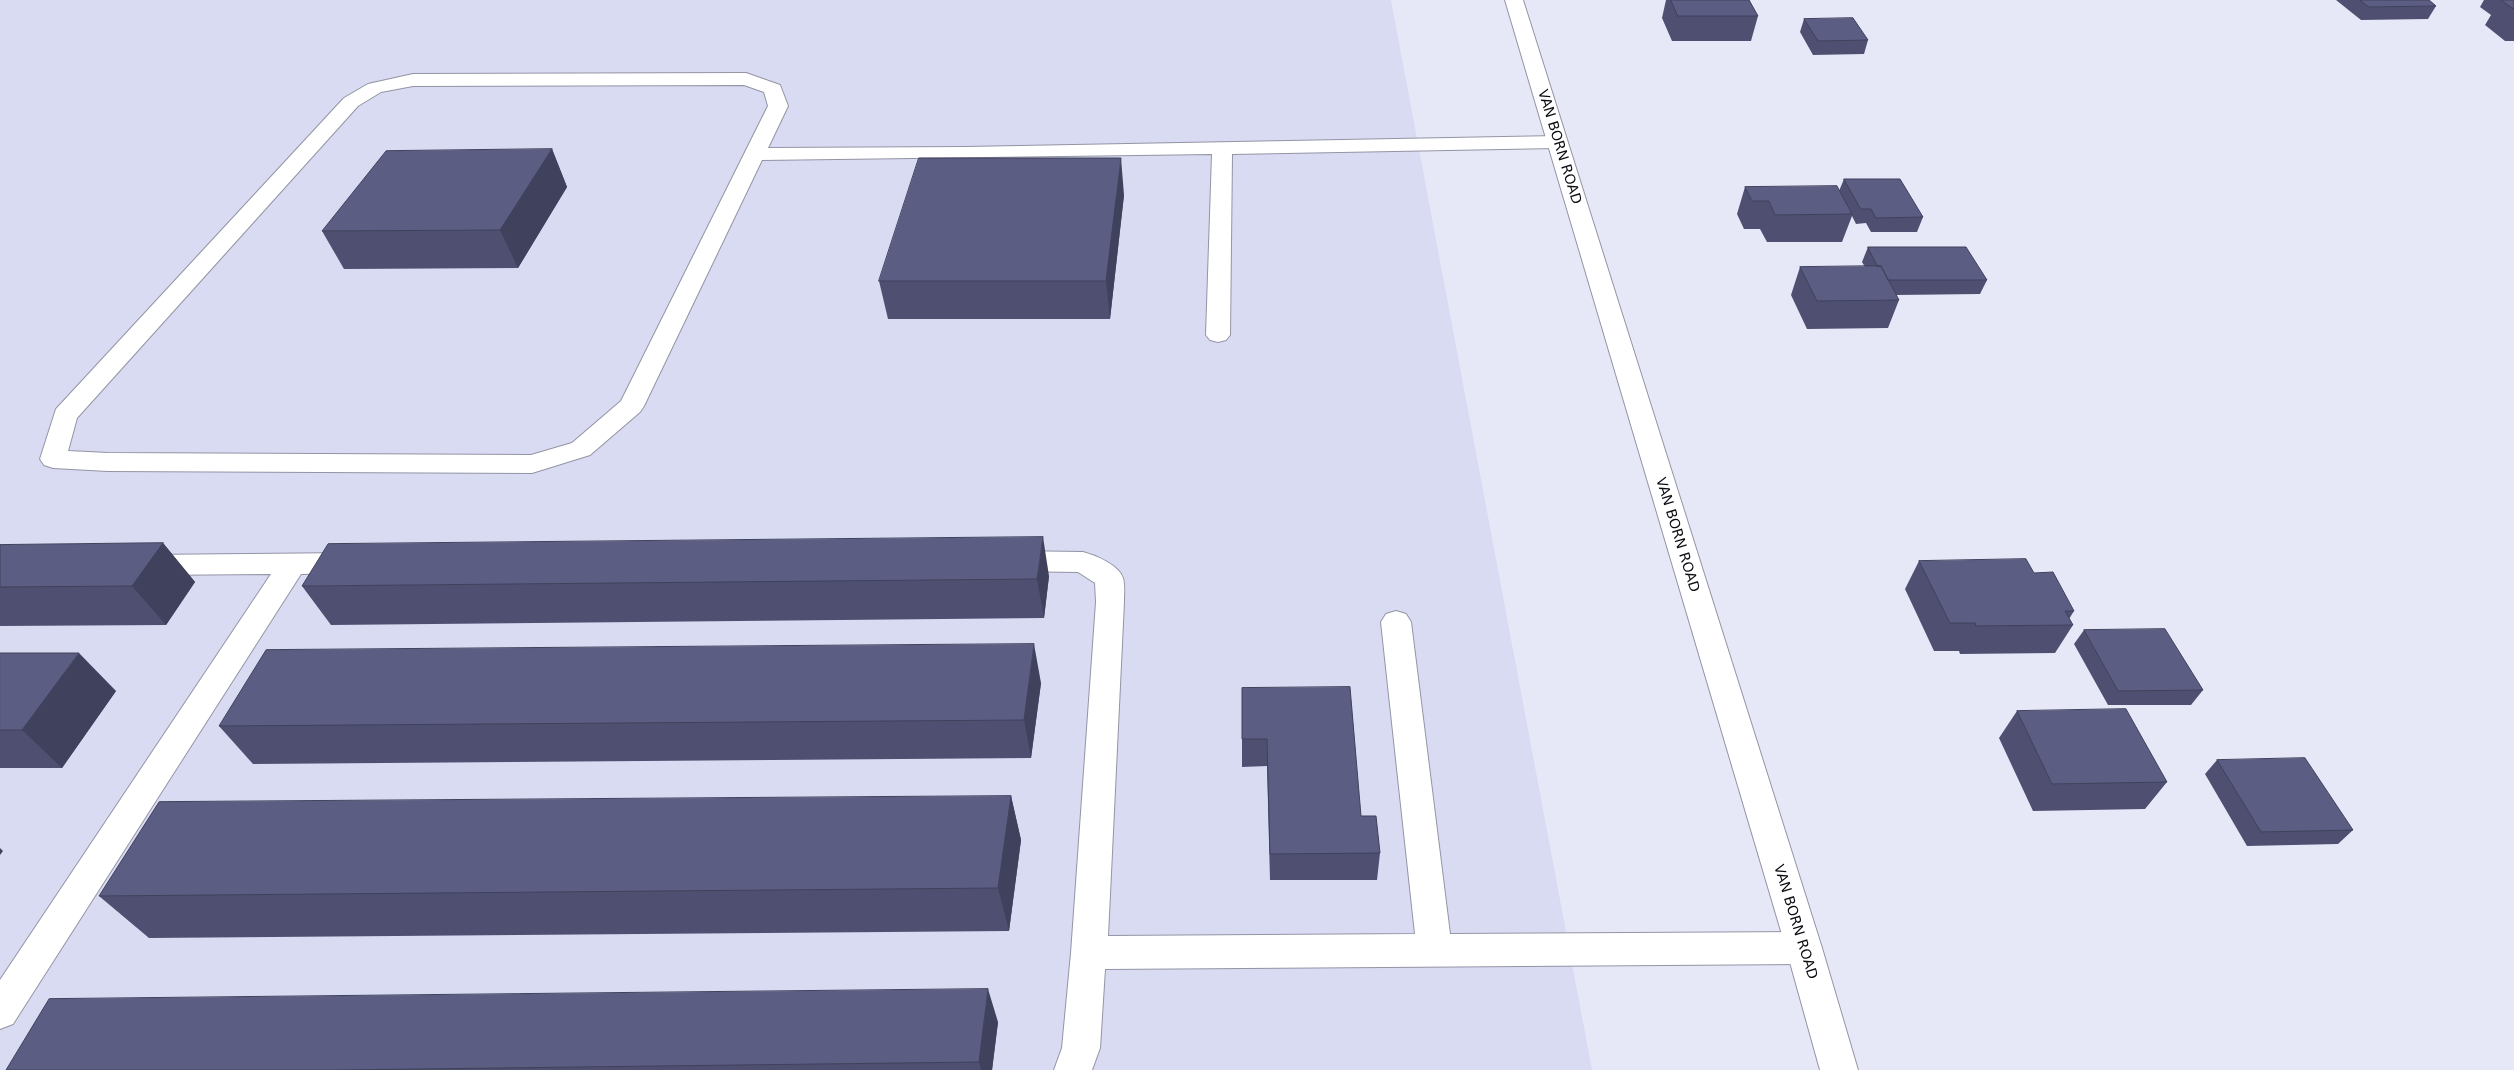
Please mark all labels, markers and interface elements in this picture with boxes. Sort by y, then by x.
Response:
street label: VAN BORN ROAD [1534,88,1584,206]
street label: VAN BORN ROAD [1652,476,1702,594]
street label: VAN BORN ROAD [1770,863,1820,981]

